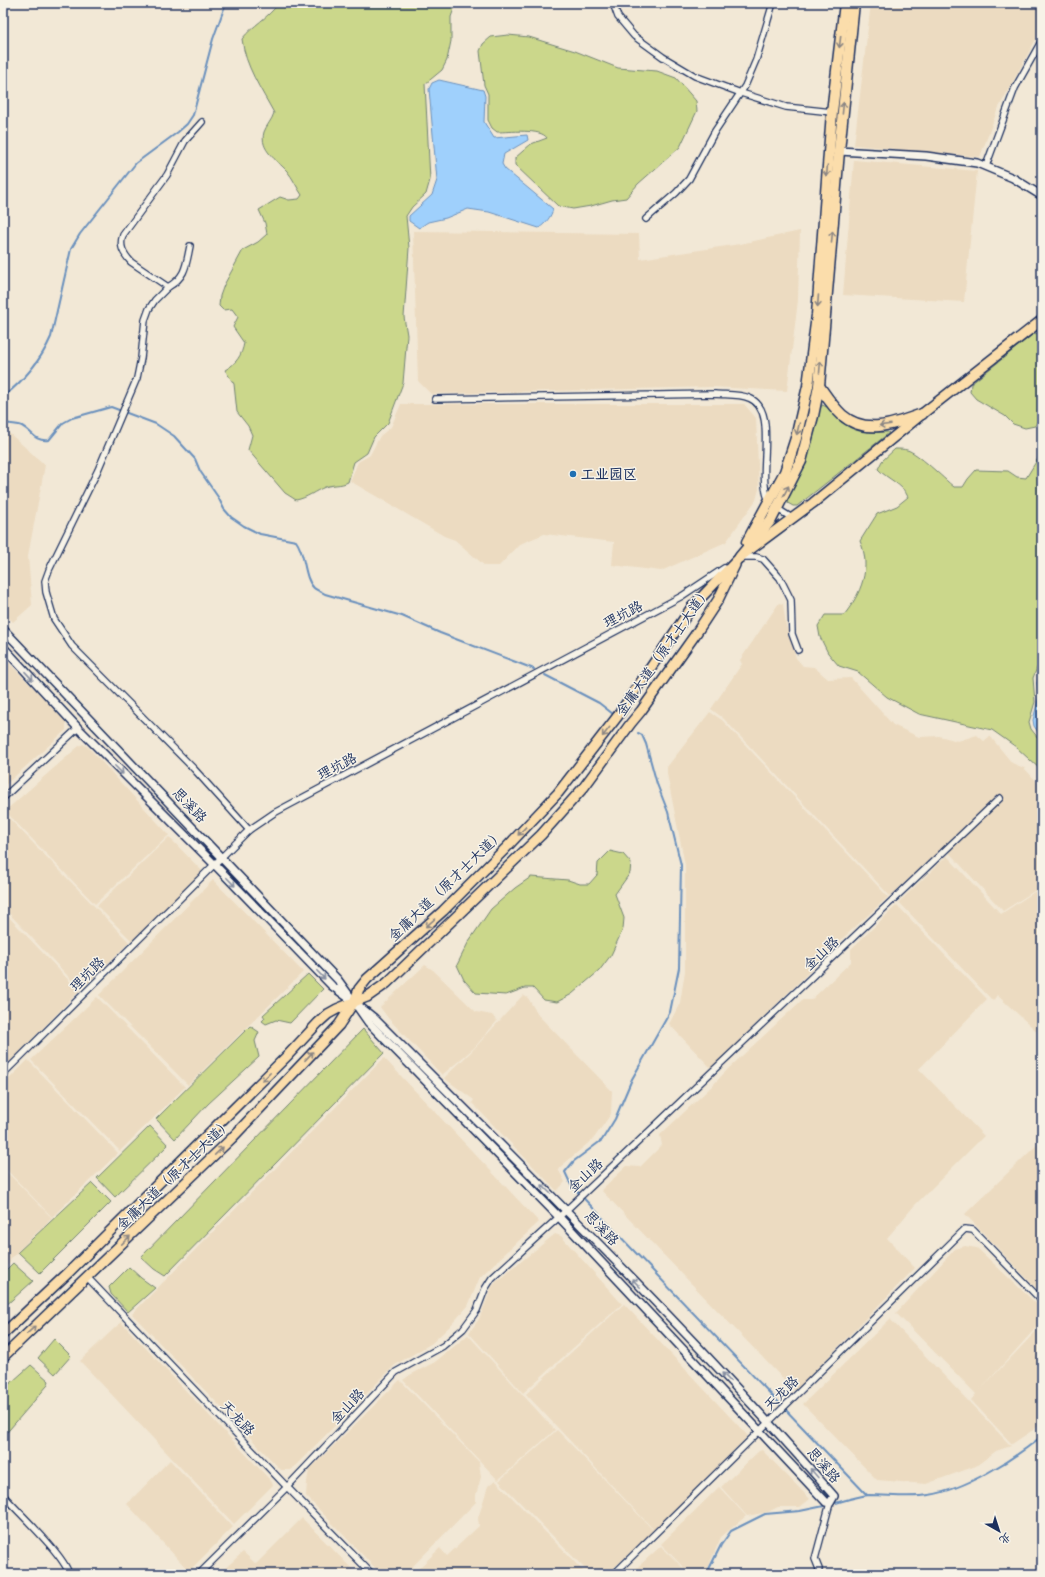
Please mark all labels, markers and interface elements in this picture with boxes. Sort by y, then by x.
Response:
one-way arrow [836,35,844,48]
one-way arrow [840,102,847,115]
one-way arrow [824,164,831,177]
one-way arrow [828,231,835,244]
one-way arrow [814,294,821,307]
one-way arrow [817,361,824,374]
one-way arrow [879,421,892,429]
one-way arrow [794,422,801,435]
place label: 工业园区 [581,466,637,483]
marker: 工业园区 [568,469,578,479]
one-way arrow [783,485,790,497]
street label: 金庸大道（原才士大道） [612,583,715,719]
street label: 理坑路 [601,597,646,632]
one-way arrow [25,671,34,681]
one-way arrow [601,726,610,737]
street label: 理坑路 [315,749,360,784]
one-way arrow [114,765,124,775]
street label: 思溪路 [169,784,210,826]
street label: 金庸大道（原才士大道） [385,826,508,945]
one-way arrow [517,826,527,836]
one-way arrow [226,877,236,887]
one-way arrow [425,918,435,927]
street label: 金山路 [800,933,842,974]
street label: 理坑路 [66,953,108,995]
one-way arrow [317,970,326,980]
one-way arrow [304,1051,313,1061]
one-way arrow [261,1072,271,1082]
street label: 金庸大道（原才士大道） [113,1115,236,1234]
one-way arrow [214,1146,224,1155]
street label: 金山路 [564,1155,606,1196]
one-way arrow [541,1184,551,1194]
street label: 思溪路 [581,1207,622,1249]
one-way arrow [121,1236,131,1245]
one-way arrow [632,1278,641,1288]
one-way arrow [26,1325,36,1334]
one-way arrow [721,1372,731,1382]
street label: 天龙路 [760,1372,802,1414]
street label: 金山路 [327,1385,368,1427]
street label: 天龙路 [217,1397,258,1439]
street label: 思溪路 [803,1444,844,1487]
one-way arrow [809,1468,818,1478]
north arrow [979,1511,1019,1551]
text: 北 [997,1530,1014,1548]

